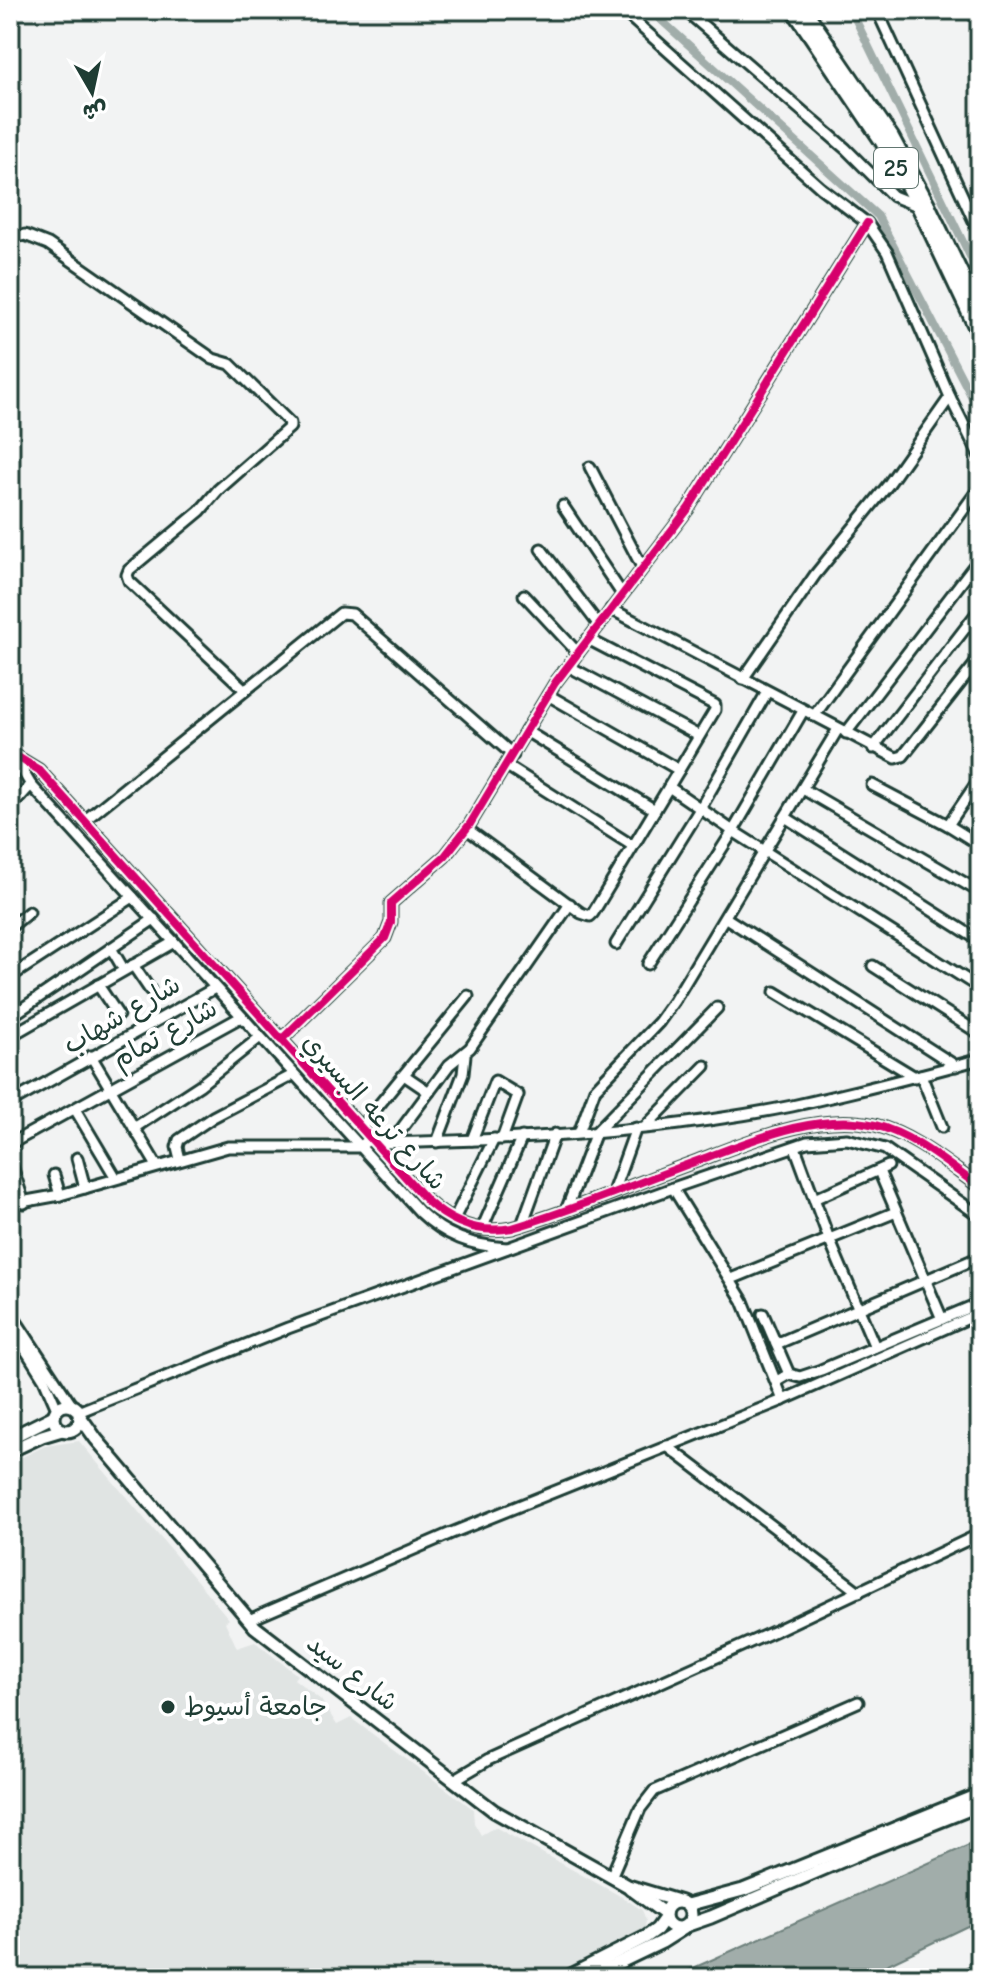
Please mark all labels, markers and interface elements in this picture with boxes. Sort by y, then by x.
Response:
north arrow [52,52,132,132]
text: ش [81,96,109,125]
road number: 25 [874,148,918,188]
street label: شارع شهاب [58,970,187,1062]
street label: شارع تمام [108,993,224,1078]
street label: شارع ترعه البسيري [294,1028,452,1198]
street label: شارع سيد [299,1628,403,1719]
place label: جامعة أسيوط [184,1691,327,1722]
marker: جامعة أسيوط [159,1698,177,1716]

